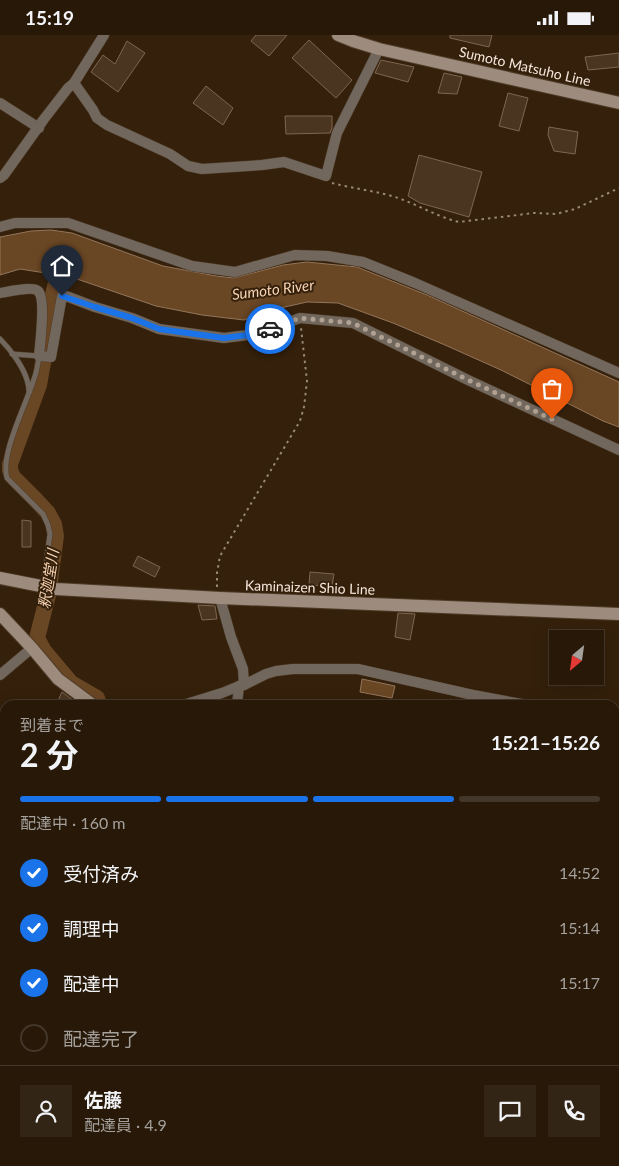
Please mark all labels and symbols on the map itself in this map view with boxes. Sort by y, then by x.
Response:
street label: Sumoto Matsuho Line [457,43,593,89]
pin [41,245,83,296]
water label: Sumoto River [231,275,316,303]
courier [245,304,295,354]
pin [531,368,573,419]
water label: 釈迦堂川 [34,546,62,610]
street label: Kaminaizen Shio Line [245,576,375,598]
north arrow [549,630,604,685]

